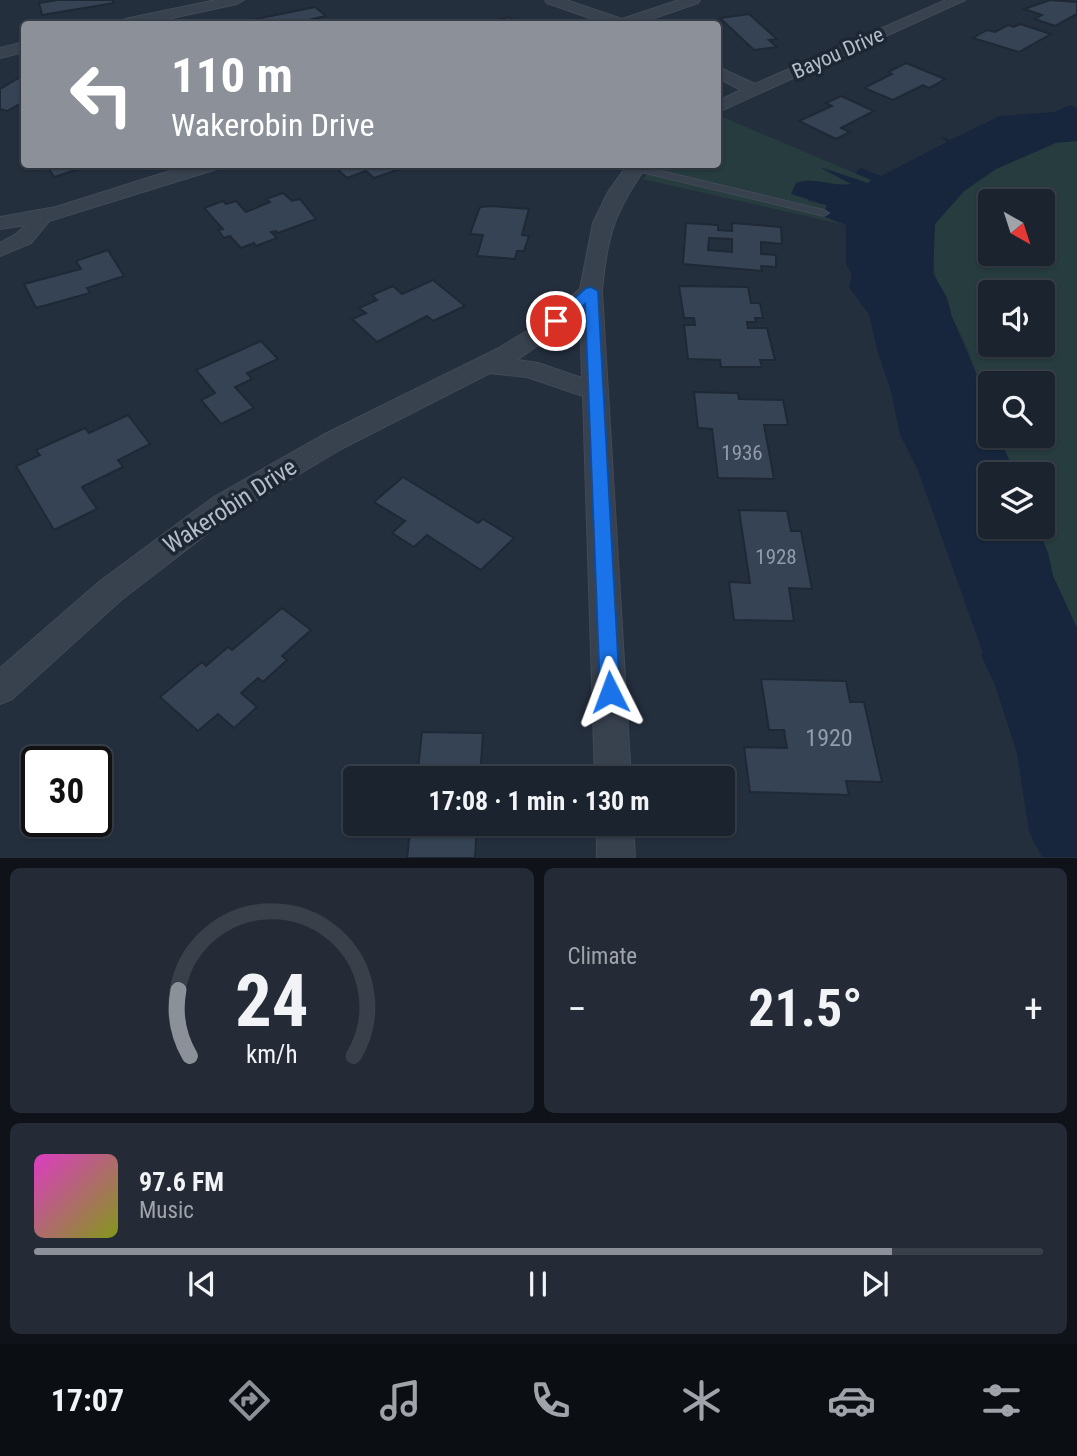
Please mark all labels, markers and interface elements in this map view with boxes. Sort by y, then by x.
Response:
street label: Bayou Drive [789,22,887,84]
text: 110 m [171,47,293,104]
icon: left [56,49,147,140]
text: Wakerobin Drive [171,106,375,144]
north arrow [978,189,1055,266]
map controls [978,189,1055,539]
button: sound [978,280,1055,357]
pin [526,291,586,351]
icon: arrive [537,302,575,340]
button: search [978,371,1055,448]
house number: 1936 [721,441,763,465]
street label: Wakerobin Drive [158,453,302,559]
button: layers [978,462,1055,539]
house number: 1928 [755,545,797,569]
position arrow [573,655,647,729]
house number: 1920 [805,724,853,752]
speed limit sign: 30 [21,746,112,837]
text: 17:08 · 1 min · 130 m [429,786,649,816]
text: Climate [568,943,637,970]
text: 24 [235,959,309,1045]
text: 21.5° [748,978,862,1039]
text: − [568,987,587,1031]
text: + [1024,987,1043,1031]
text: km/h [246,1040,297,1069]
text: 97.6 FM [139,1167,224,1197]
text: Music [139,1197,194,1224]
icon: previous [183,1265,221,1303]
icon: pause [519,1265,557,1303]
icon: next [856,1265,894,1303]
icon: directions [225,1376,274,1425]
icon: music [376,1376,425,1425]
icon: phone [526,1376,575,1425]
icon: climate [677,1376,726,1425]
icon: car [827,1376,876,1425]
icon: filters [977,1376,1026,1425]
text: 17:07 [51,1381,124,1419]

